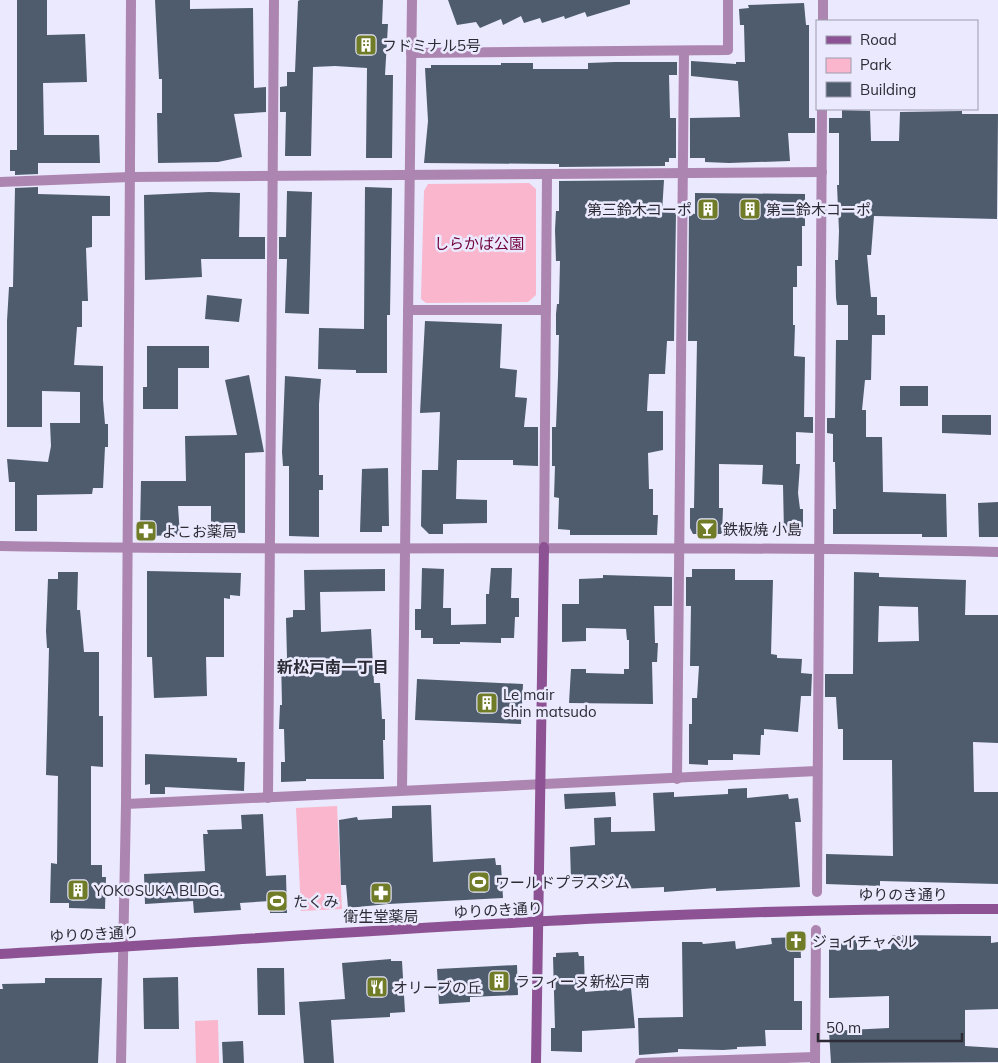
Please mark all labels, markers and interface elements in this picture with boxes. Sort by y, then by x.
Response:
legend [816,20,978,110]
text: Road [860,30,897,49]
building icon: フドミナル5号 [354,33,378,57]
place label: フドミナル5号 [382,36,481,55]
text: Park [860,55,892,74]
text: Building [860,80,916,99]
building icon: 第三鈴木コーポ [696,197,720,221]
building icon: 第二鈴木コーポ [738,197,762,221]
place label: 第三鈴木コーポ [587,200,692,219]
place label: 第二鈴木コーポ [766,200,871,219]
park label: しらかば公園 [434,234,524,253]
bar icon: 鉄板焼 小島 [695,517,719,541]
pharmacy icon: よこお薬局 [134,519,158,543]
place label: 鉄板焼 小島 [723,520,802,539]
place label: よこお薬局 [162,522,237,541]
district label: 新松戸南一丁目 [277,657,389,677]
place label: Le mair shin matsudo [503,685,597,721]
building icon: Le mair shin matsudo [475,691,499,715]
sports icon: ワールドプラスジム [467,870,491,894]
place label: ワールドプラスジム [495,873,630,892]
building icon: YOKOSUKA BLDG. [66,878,90,902]
place label: YOKOSUKA BLDG. [93,881,223,900]
pharmacy icon: 衛生堂薬局 [369,881,393,905]
street label: ゆりのき通り [858,885,948,904]
sports icon: たくみ [265,889,289,913]
place label: たくみ [293,892,339,911]
street label: ゆりのき通り [453,898,543,922]
place label: 衛生堂薬局 [343,907,419,926]
street label: ゆりのき通り [49,922,139,946]
church icon: ジョイチャペル [784,929,808,953]
place label: ジョイチャペル [812,932,917,951]
building icon: ラフィーヌ新松戸南 [487,969,511,993]
place label: ラフィーヌ新松戸南 [515,972,650,991]
restaurant icon: オリーブの丘 [365,975,389,999]
place label: オリーブの丘 [393,978,482,997]
scale bar [818,1010,962,1042]
text: 50 m [826,1018,861,1037]

